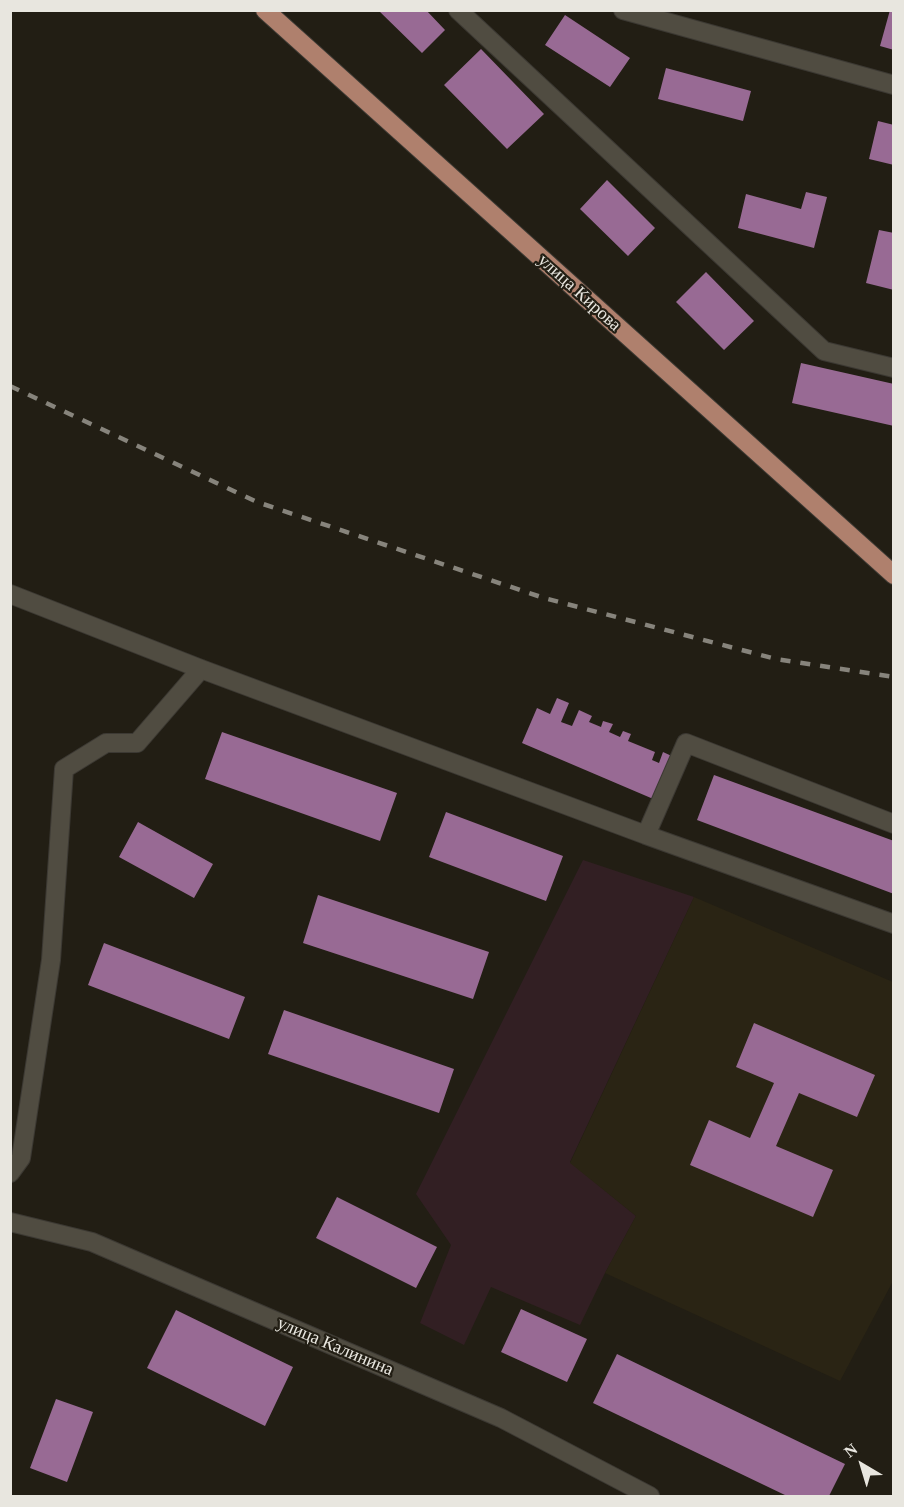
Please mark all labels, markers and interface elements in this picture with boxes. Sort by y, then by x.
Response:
street label: улица Кирова [533,250,625,336]
street label: улица Калинина [274,1313,396,1381]
north arrow [832,1435,892,1495]
text: N [841,1440,860,1461]

